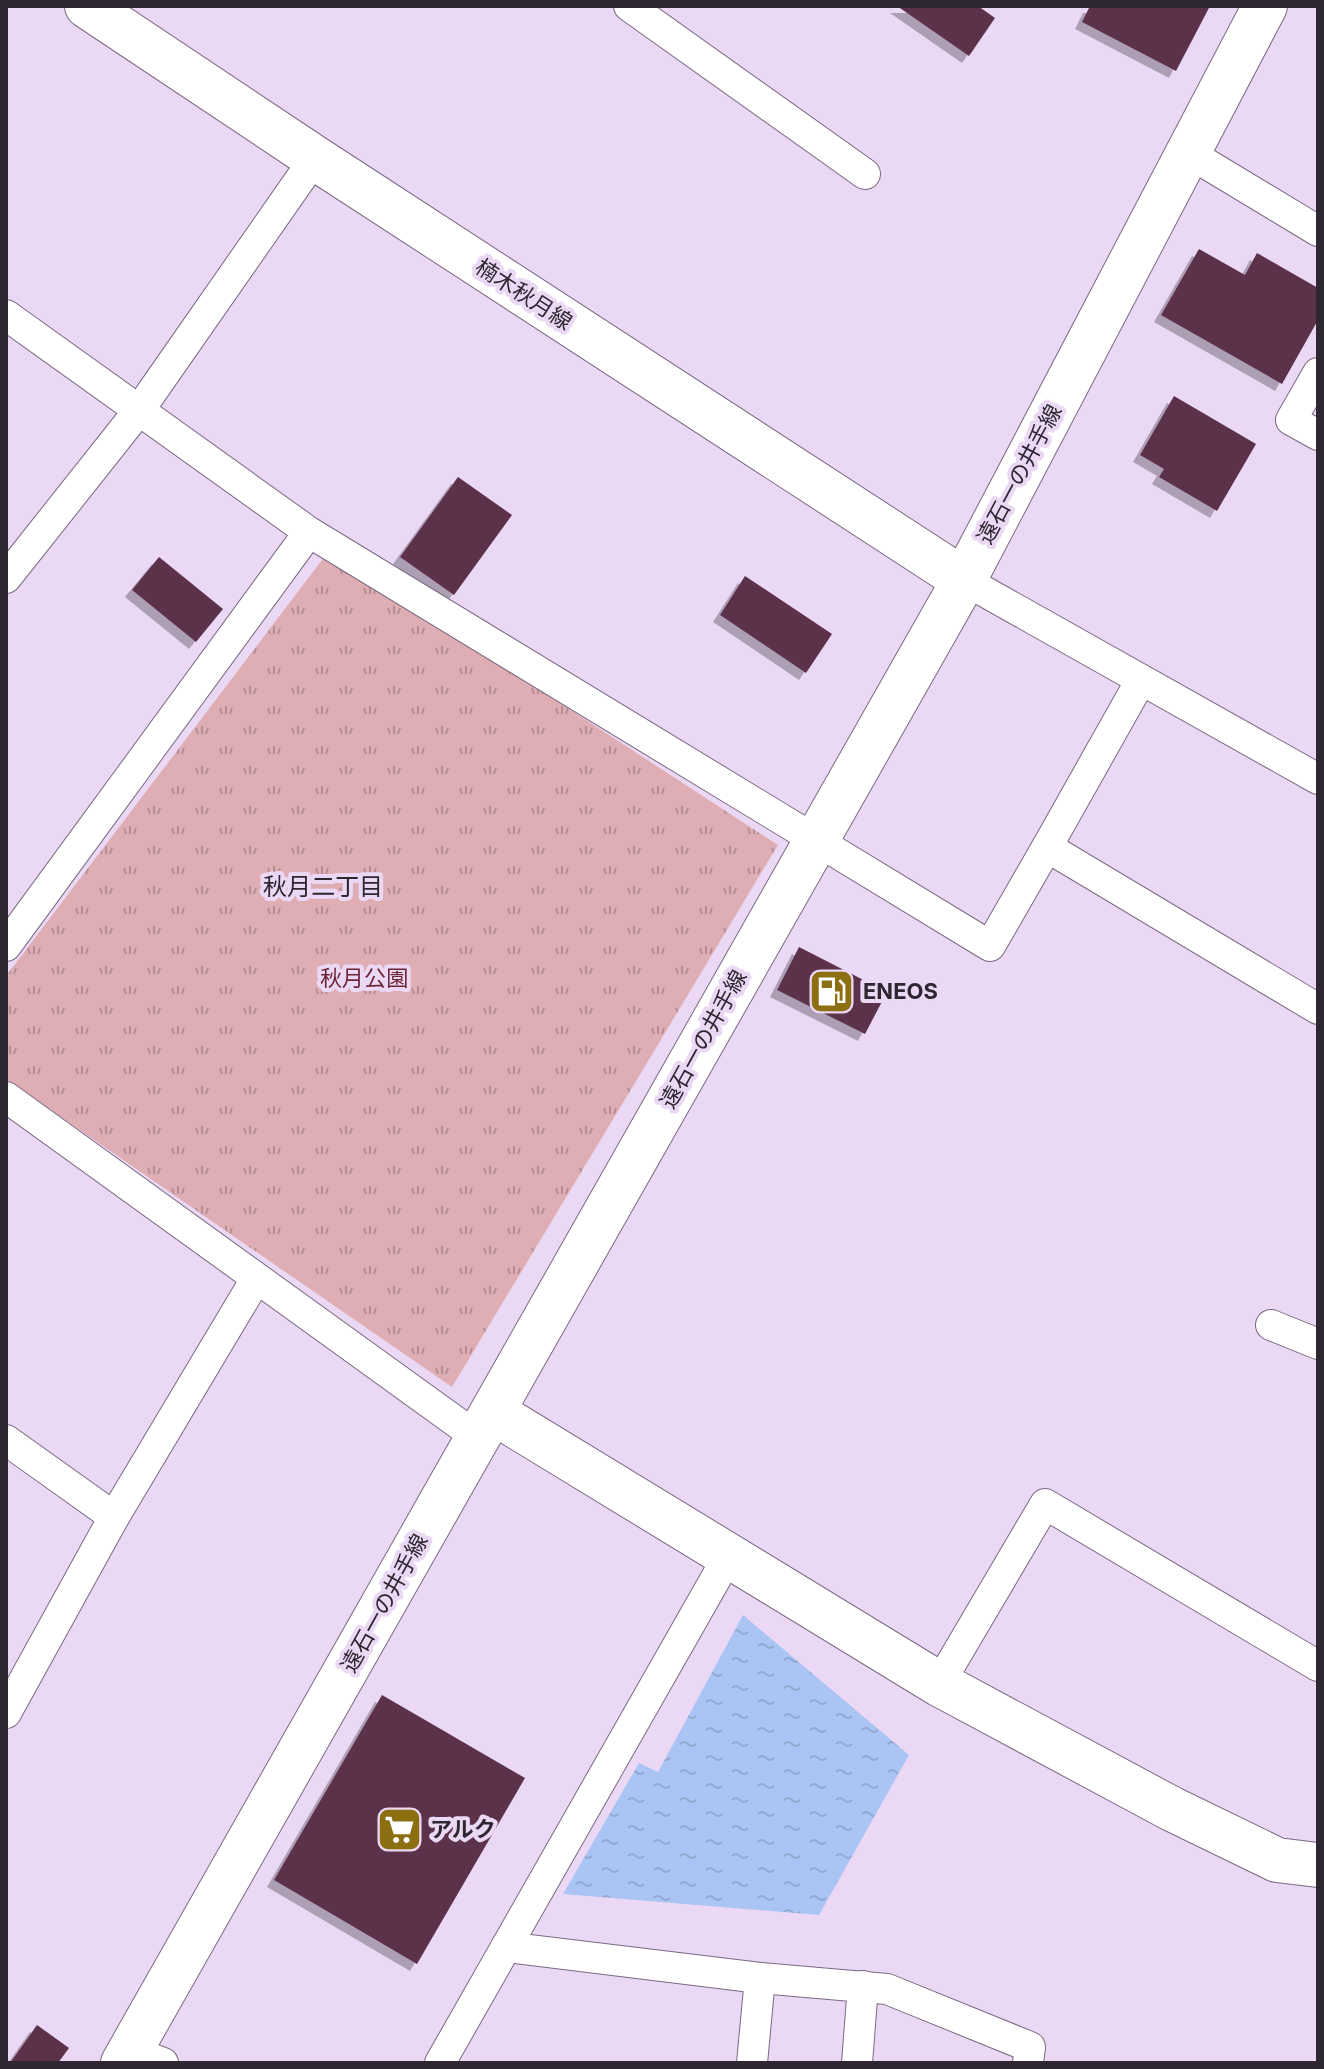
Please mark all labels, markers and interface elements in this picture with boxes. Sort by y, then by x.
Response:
street label: 楠木秋月線 [471,253,577,335]
street label: 遠石一の井手線 [971,400,1067,548]
district label: 秋月二丁目 [263,872,383,901]
park label: 秋月公園 [320,965,408,991]
street label: 遠石一の井手線 [654,965,752,1113]
fuel station icon: ENEOS [808,967,856,1015]
place label: ENEOS [863,978,938,1004]
street label: 遠石一の井手線 [335,1529,433,1677]
supermarket icon: アルク [375,1805,423,1853]
place label: アルク [430,1816,496,1842]

